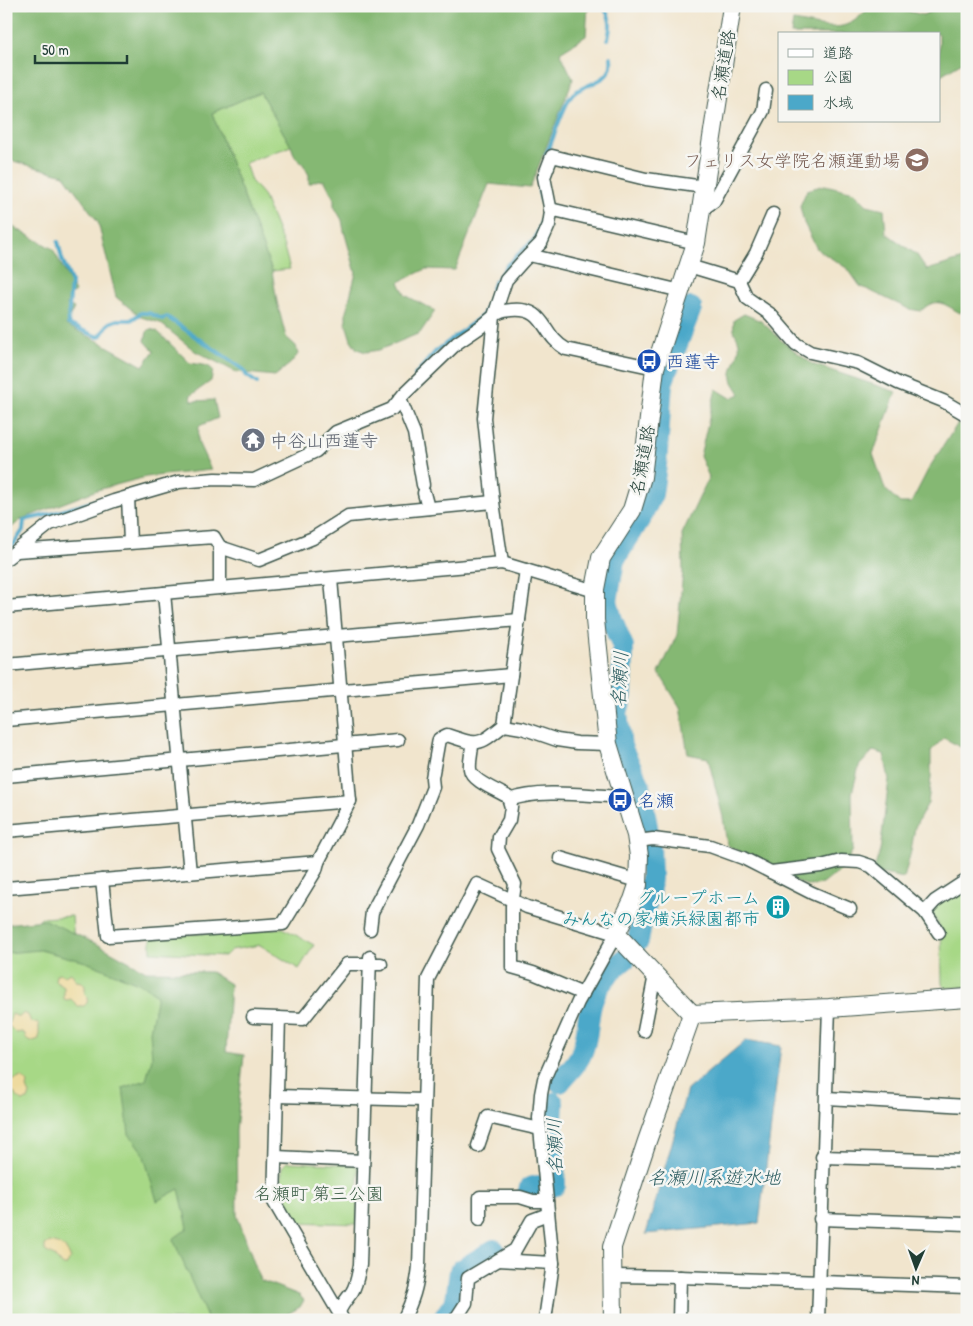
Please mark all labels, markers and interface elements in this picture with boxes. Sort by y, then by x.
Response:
street label: 名瀬道路 [705,27,741,103]
scale bar [35,32,128,64]
legend [778,32,940,122]
text: 50 m [42,39,69,60]
text: 道路 [823,42,853,63]
text: 公園 [823,66,853,87]
text: 水域 [823,92,853,113]
school or university icon: フェリス女学院名瀬運動場 [904,147,930,173]
place label: フェリス女学院名瀬運動場 [684,148,900,173]
bus stop icon: 西蓮寺 [636,348,662,374]
place label: 西蓮寺 [666,349,720,374]
street label: 名瀬道路 [623,422,661,498]
temple icon: 中谷山西蓮寺 [240,427,266,453]
place label: 中谷山西蓮寺 [270,428,378,453]
water label: 名瀬川 [605,650,633,708]
bus stop icon: 名瀬 [607,787,633,813]
place label: 名瀬 [638,788,674,813]
place label: グループホーム みんなの家横浜緑園都市 [562,885,760,931]
building icon: グループホーム みんなの家横浜緑園都市 [765,894,791,920]
water label: 名瀬川 [541,1117,567,1175]
water label: 名瀬川系遊水地 [647,1164,781,1190]
park label: 名瀬町 第三公園 [254,1181,384,1206]
north arrow [890,1244,940,1294]
text: N [911,1272,920,1291]

